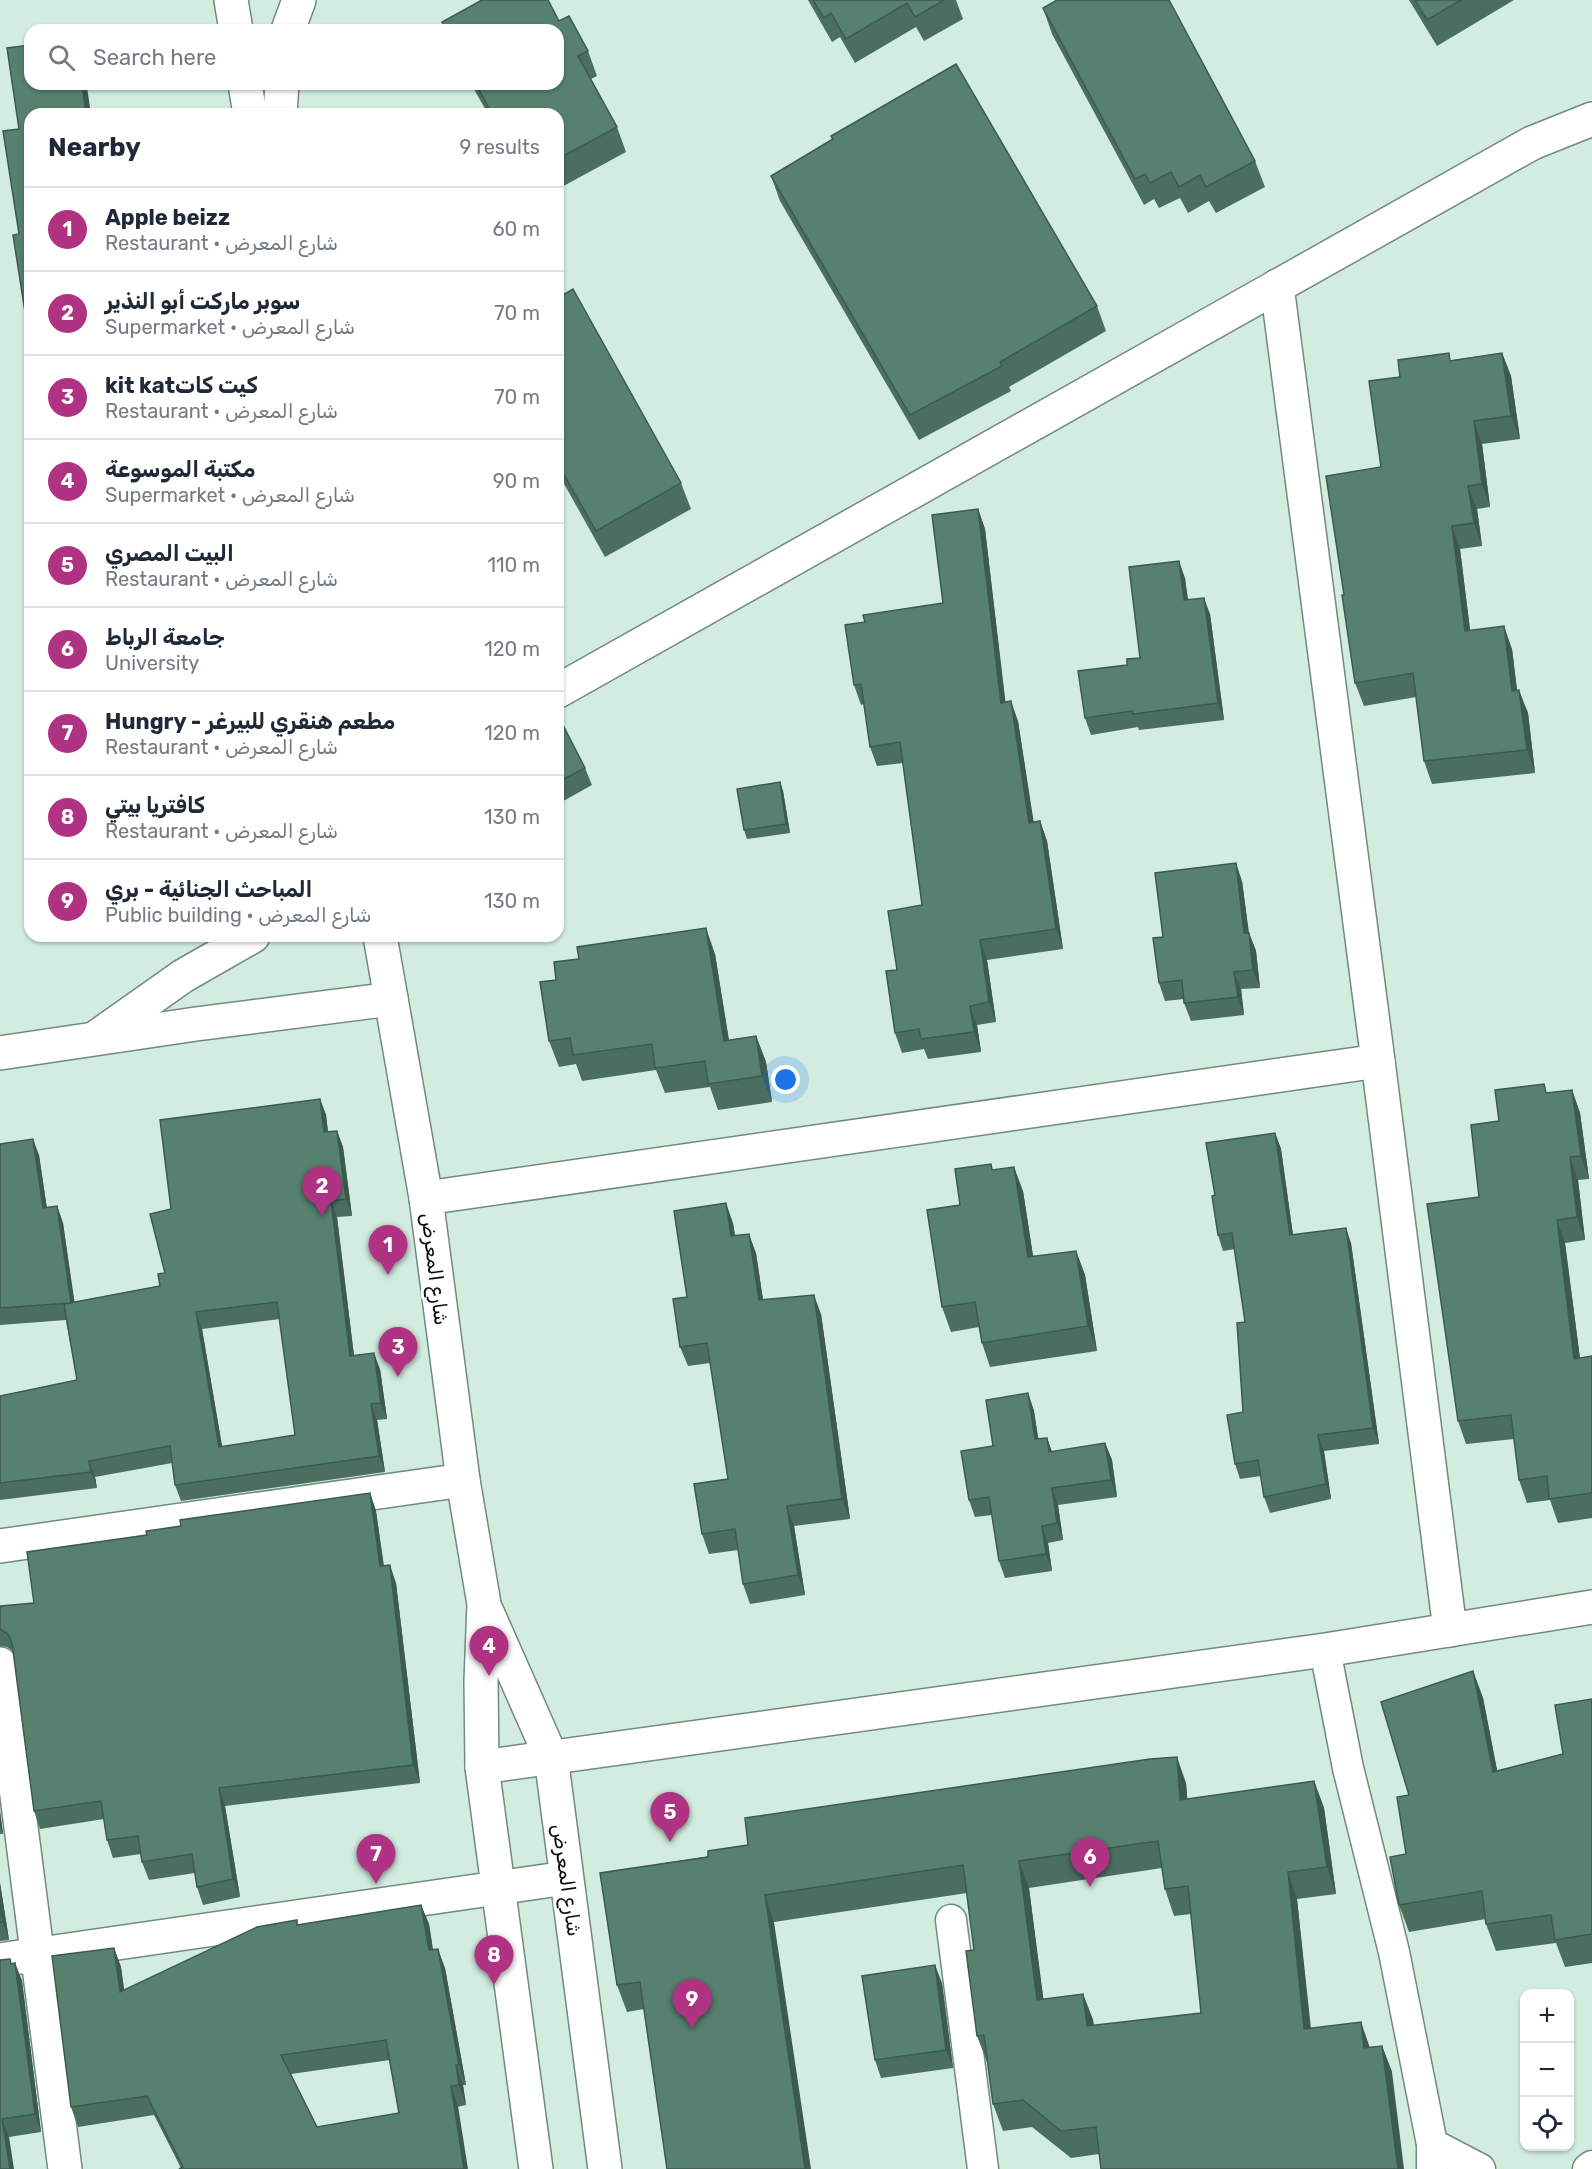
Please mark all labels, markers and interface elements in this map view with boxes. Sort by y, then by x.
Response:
search box [24,24,564,90]
icon: search [45,41,78,74]
text: Search here [93,44,216,71]
text: Nearby [48,132,141,163]
text: 9 results [460,135,540,159]
text: Apple beizz [105,204,230,231]
text: 1 [63,217,72,241]
text: 60 m [493,217,540,241]
text: Restaurant · شارع المعرض [105,231,338,255]
text: سوبر ماركت أبو النذير [105,288,300,315]
text: 2 [61,301,74,325]
text: 70 m [494,301,540,325]
text: Supermarket · شارع المعرض [105,315,355,339]
text: kit katكيت كات [105,372,258,399]
text: 3 [61,385,74,409]
text: 70 m [494,385,540,409]
text: Restaurant · شارع المعرض [105,399,338,423]
text: مكتبة الموسوعة [105,456,256,483]
text: 4 [61,469,74,493]
text: 90 m [493,469,540,493]
text: Supermarket · شارع المعرض [105,483,355,507]
text: البيت المصري [105,540,234,567]
text: 5 [61,553,74,577]
text: 110 m [488,553,540,577]
text: Restaurant · شارع المعرض [105,567,338,591]
text: جامعة الرباط [105,624,225,651]
text: 6 [61,637,74,661]
text: 120 m [484,637,540,661]
text: University [105,651,199,675]
text: Hungry - مطعم هنقري للبيرغر [105,708,395,735]
text: 7 [62,721,73,745]
text: 120 m [484,721,540,745]
text: Restaurant · شارع المعرض [105,735,338,759]
text: كافتريا بيتي [105,792,205,819]
text: 8 [61,805,74,829]
text: 130 m [484,805,540,829]
text: Restaurant · شارع المعرض [105,819,338,843]
text: المباحث الجنائية - بري [105,876,312,903]
text: 9 [61,889,74,913]
text: 130 m [484,889,540,913]
text: Public building · شارع المعرض [105,903,372,927]
your location [771,1065,800,1094]
pin: 2 [302,1166,342,1216]
street label: شارع المعرض [414,1211,454,1327]
pin: 1 [368,1226,408,1275]
pin: 3 [378,1328,418,1377]
pin: 4 [470,1626,508,1676]
pin: 5 [650,1792,690,1842]
street label: شارع المعرض [545,1822,587,1938]
pin: 7 [356,1834,395,1884]
pin: 6 [1070,1838,1110,1887]
pin: 8 [474,1936,514,1985]
pin: 9 [672,1980,712,2029]
map controls [1520,1989,1574,2151]
button: + [1520,1989,1574,2043]
button: − [1520,2043,1574,2097]
button: locate [1520,2097,1574,2151]

